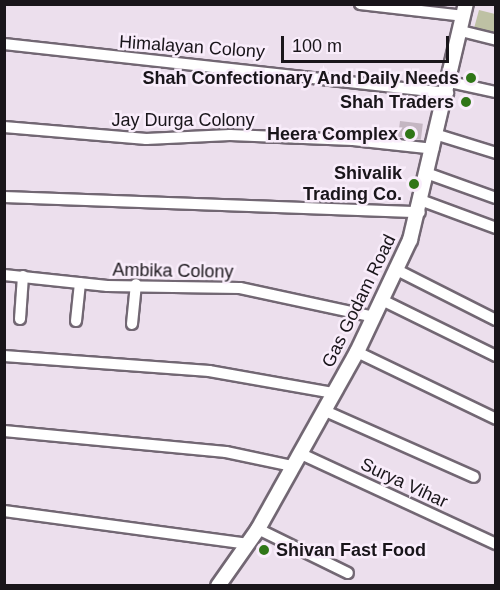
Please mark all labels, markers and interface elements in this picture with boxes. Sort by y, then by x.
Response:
scale bar [284,24,452,62]
street label: Himalayan Colony [118,31,266,63]
text: 100 m [292,36,342,56]
place label: Shah Confectionary And Daily Needs [142,67,459,89]
marker: Shah Confectionary And Daily Needs [464,71,478,85]
place label: Shah Traders [340,91,454,113]
marker: Shah Traders [459,95,473,109]
street label: Jay Durga Colony [111,109,255,131]
place label: Heera Complex [267,123,398,145]
marker: Heera Complex [403,127,417,141]
place label: Shivalik Trading Co. [303,163,402,206]
marker: Shivalik Trading Co. [407,177,421,191]
street label: Gas Godam Road [317,231,401,371]
street label: Ambika Colony [112,259,234,283]
street label: Surya Vihar [357,453,451,513]
place label: Shivan Fast Food [276,539,426,561]
marker: Shivan Fast Food [257,543,271,557]

